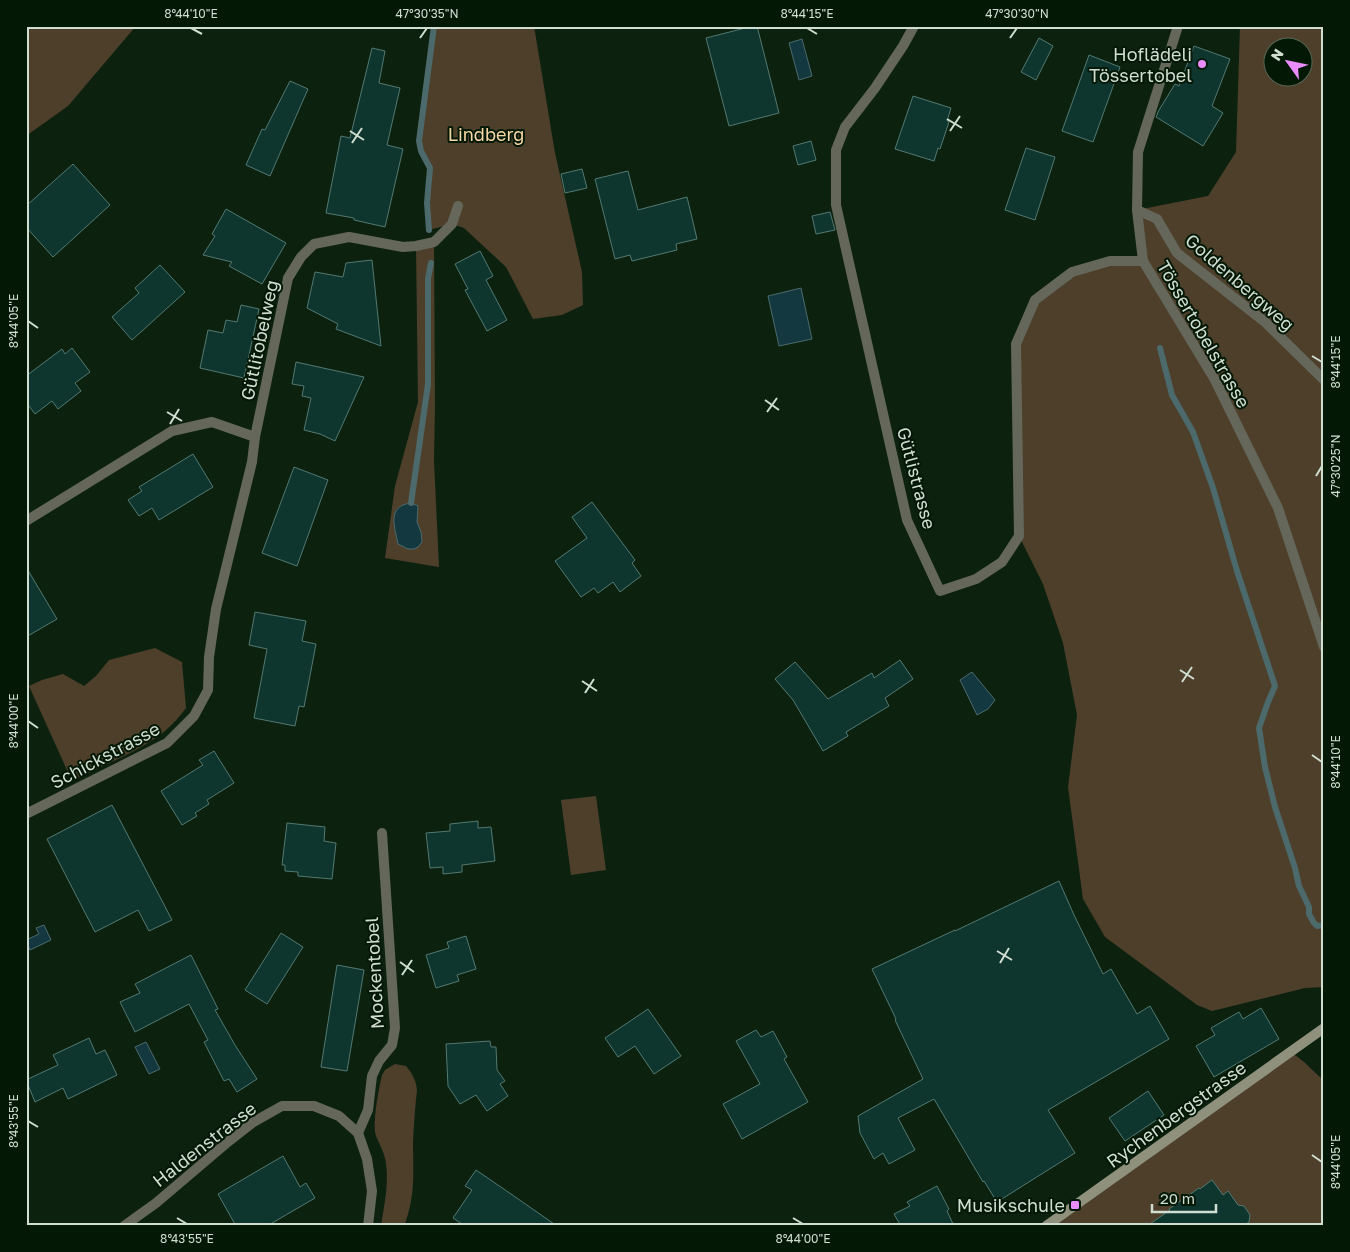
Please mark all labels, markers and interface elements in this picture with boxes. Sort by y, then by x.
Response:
text: 8°44'10"E [164,6,218,21]
text: 47°30'35"N [395,6,459,21]
text: 8°44'15"E [781,6,833,21]
text: 47°30'30"N [985,6,1049,21]
north arrow [1262,38,1312,88]
place label: Hoflädeli Tössertobel [1089,43,1192,86]
text: N [1267,46,1287,64]
marker: Hoflädeli Tössertobel [1196,58,1208,70]
park label: Lindberg [448,123,524,145]
street label: Goldenbergweg [1181,229,1299,335]
street label: Tössertobelstrasse [1153,256,1255,412]
street label: Gütlitobelweg [236,278,282,402]
text: 8°44'05"E [6,294,21,348]
text: 8°44'15"E [1328,336,1343,388]
street label: Gütlistrasse [893,425,941,531]
text: 47°30'25"N [1328,434,1343,498]
text: 8°44'00"E [6,693,21,749]
street label: Schickstrasse [47,717,163,793]
text: 8°44'10"E [1328,735,1343,789]
street label: Mockentobel [360,916,388,1030]
street label: Rychenbergstrasse [1102,1056,1250,1172]
text: 8°43'55"E [6,1094,21,1148]
street label: Haldenstrasse [148,1097,260,1191]
text: 8°44'05"E [1328,1135,1343,1189]
scale bar [1152,1182,1216,1214]
text: 20 m [1160,1189,1195,1207]
place label: Musikschule [957,1194,1065,1216]
marker: Musikschule [1069,1199,1081,1211]
text: 8°43'55"E [160,1231,214,1246]
text: 8°44'00"E [775,1231,831,1246]

